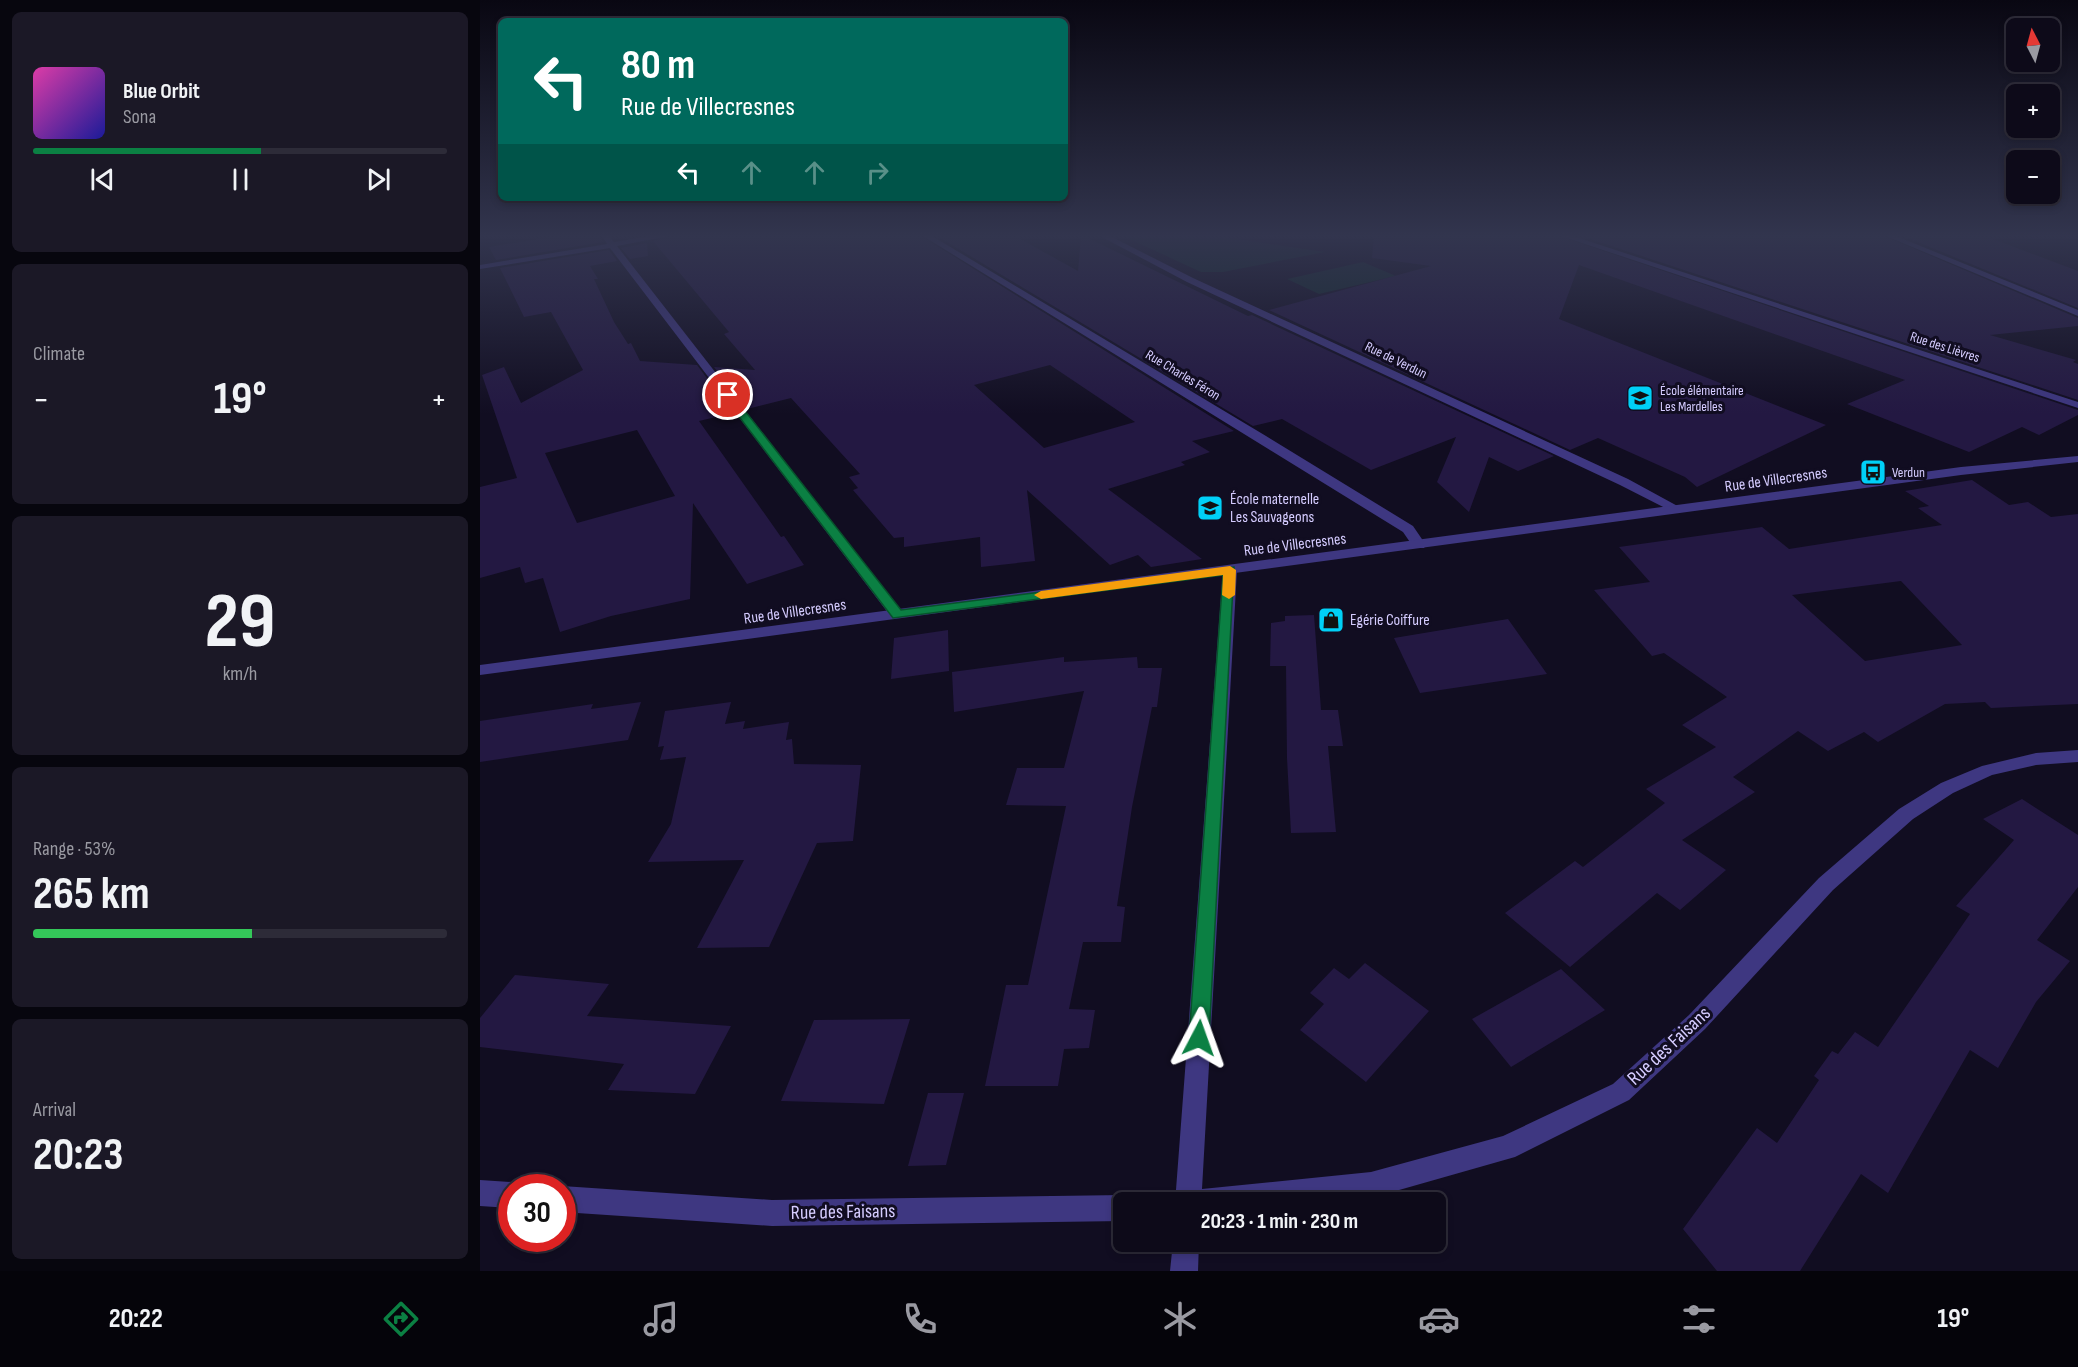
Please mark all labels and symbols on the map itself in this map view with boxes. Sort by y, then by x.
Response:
north arrow [2006,18,2060,72]
street label: Rue des Lièvres [1908,328,1982,366]
street label: Rue de Verdun [1362,338,1430,382]
street label: Rue Charles Féron [1143,346,1223,404]
pin [702,369,753,420]
place label: École élémentaire Les Mardelles [1660,382,1744,415]
school or university icon: École élémentaire Les Mardelles [1625,383,1655,413]
bus stop icon: Verdun [1858,457,1888,487]
street label: Rue de Villecresnes [1724,463,1829,497]
place label: Verdun [1892,464,1925,481]
place label: École maternelle Les Sauvageons [1230,490,1319,527]
school or university icon: École maternelle Les Sauvageons [1195,493,1225,523]
street label: Rue de Villecresnes [1243,529,1348,561]
street label: Rue de Villecresnes [743,595,848,629]
shop icon: Egérie Coiffure [1316,605,1346,635]
place label: Egérie Coiffure [1350,611,1430,630]
street label: Rue des Faisans [1623,1002,1715,1090]
position arrow [1167,1006,1231,1070]
speed limit sign: 30 [498,1174,576,1252]
street label: Rue des Faisans [790,1199,896,1225]

